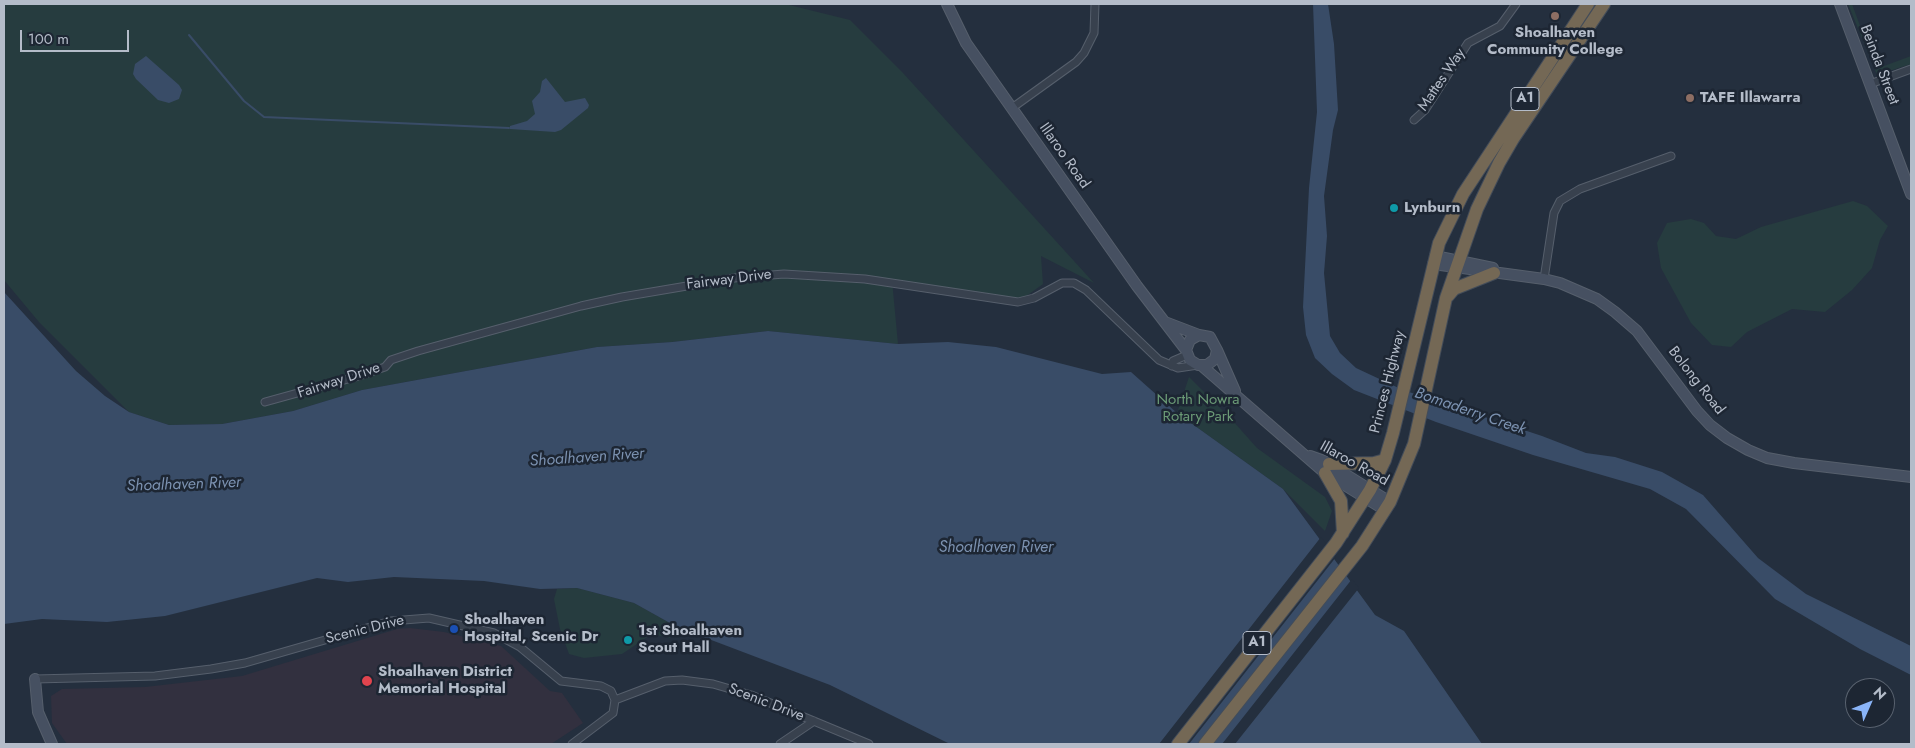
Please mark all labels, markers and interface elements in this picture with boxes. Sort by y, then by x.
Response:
marker: Shoalhaven Community College [1549,10,1561,22]
scale bar [22,20,131,52]
street label: Beinda Street [1856,23,1902,107]
place label: Shoalhaven Community College [1487,24,1623,59]
text: 100 m [28,28,69,50]
street label: Mattes Way [1414,45,1470,115]
road number: A1 [1511,88,1539,110]
place label: TAFE Illawarra [1700,89,1801,107]
marker: TAFE Illawarra [1684,92,1696,104]
street label: Illaroo Road [1035,120,1093,192]
place label: Lynburn [1404,199,1460,217]
marker: Lynburn [1388,202,1400,214]
street label: Fairway Drive [685,266,773,294]
street label: Princes Highway [1367,329,1409,435]
street label: Bolong Road [1664,343,1728,419]
street label: Fairway Drive [296,359,382,403]
water label: Bomaderry Creek [1412,384,1528,440]
park label: North Nowra Rotary Park [1156,391,1240,426]
street label: Illaroo Road [1316,438,1392,490]
water label: Shoalhaven River [529,444,645,472]
water label: Shoalhaven River [126,473,242,497]
water label: Shoalhaven River [939,538,1053,558]
place label: Shoalhaven Hospital, Scenic Dr [464,611,598,646]
street label: Scenic Drive [324,612,406,648]
place label: 1st Shoalhaven Scout Hall [638,622,742,657]
marker: Shoalhaven Hospital, Scenic Dr [448,623,460,635]
road number: A1 [1243,632,1271,654]
marker: 1st Shoalhaven Scout Hall [622,634,634,646]
place label: Shoalhaven District Memorial Hospital [378,663,512,698]
marker: Shoalhaven District Memorial Hospital [360,674,374,688]
north arrow [1845,678,1895,728]
street label: Scenic Drive [725,680,807,726]
text: N [1869,682,1891,704]

